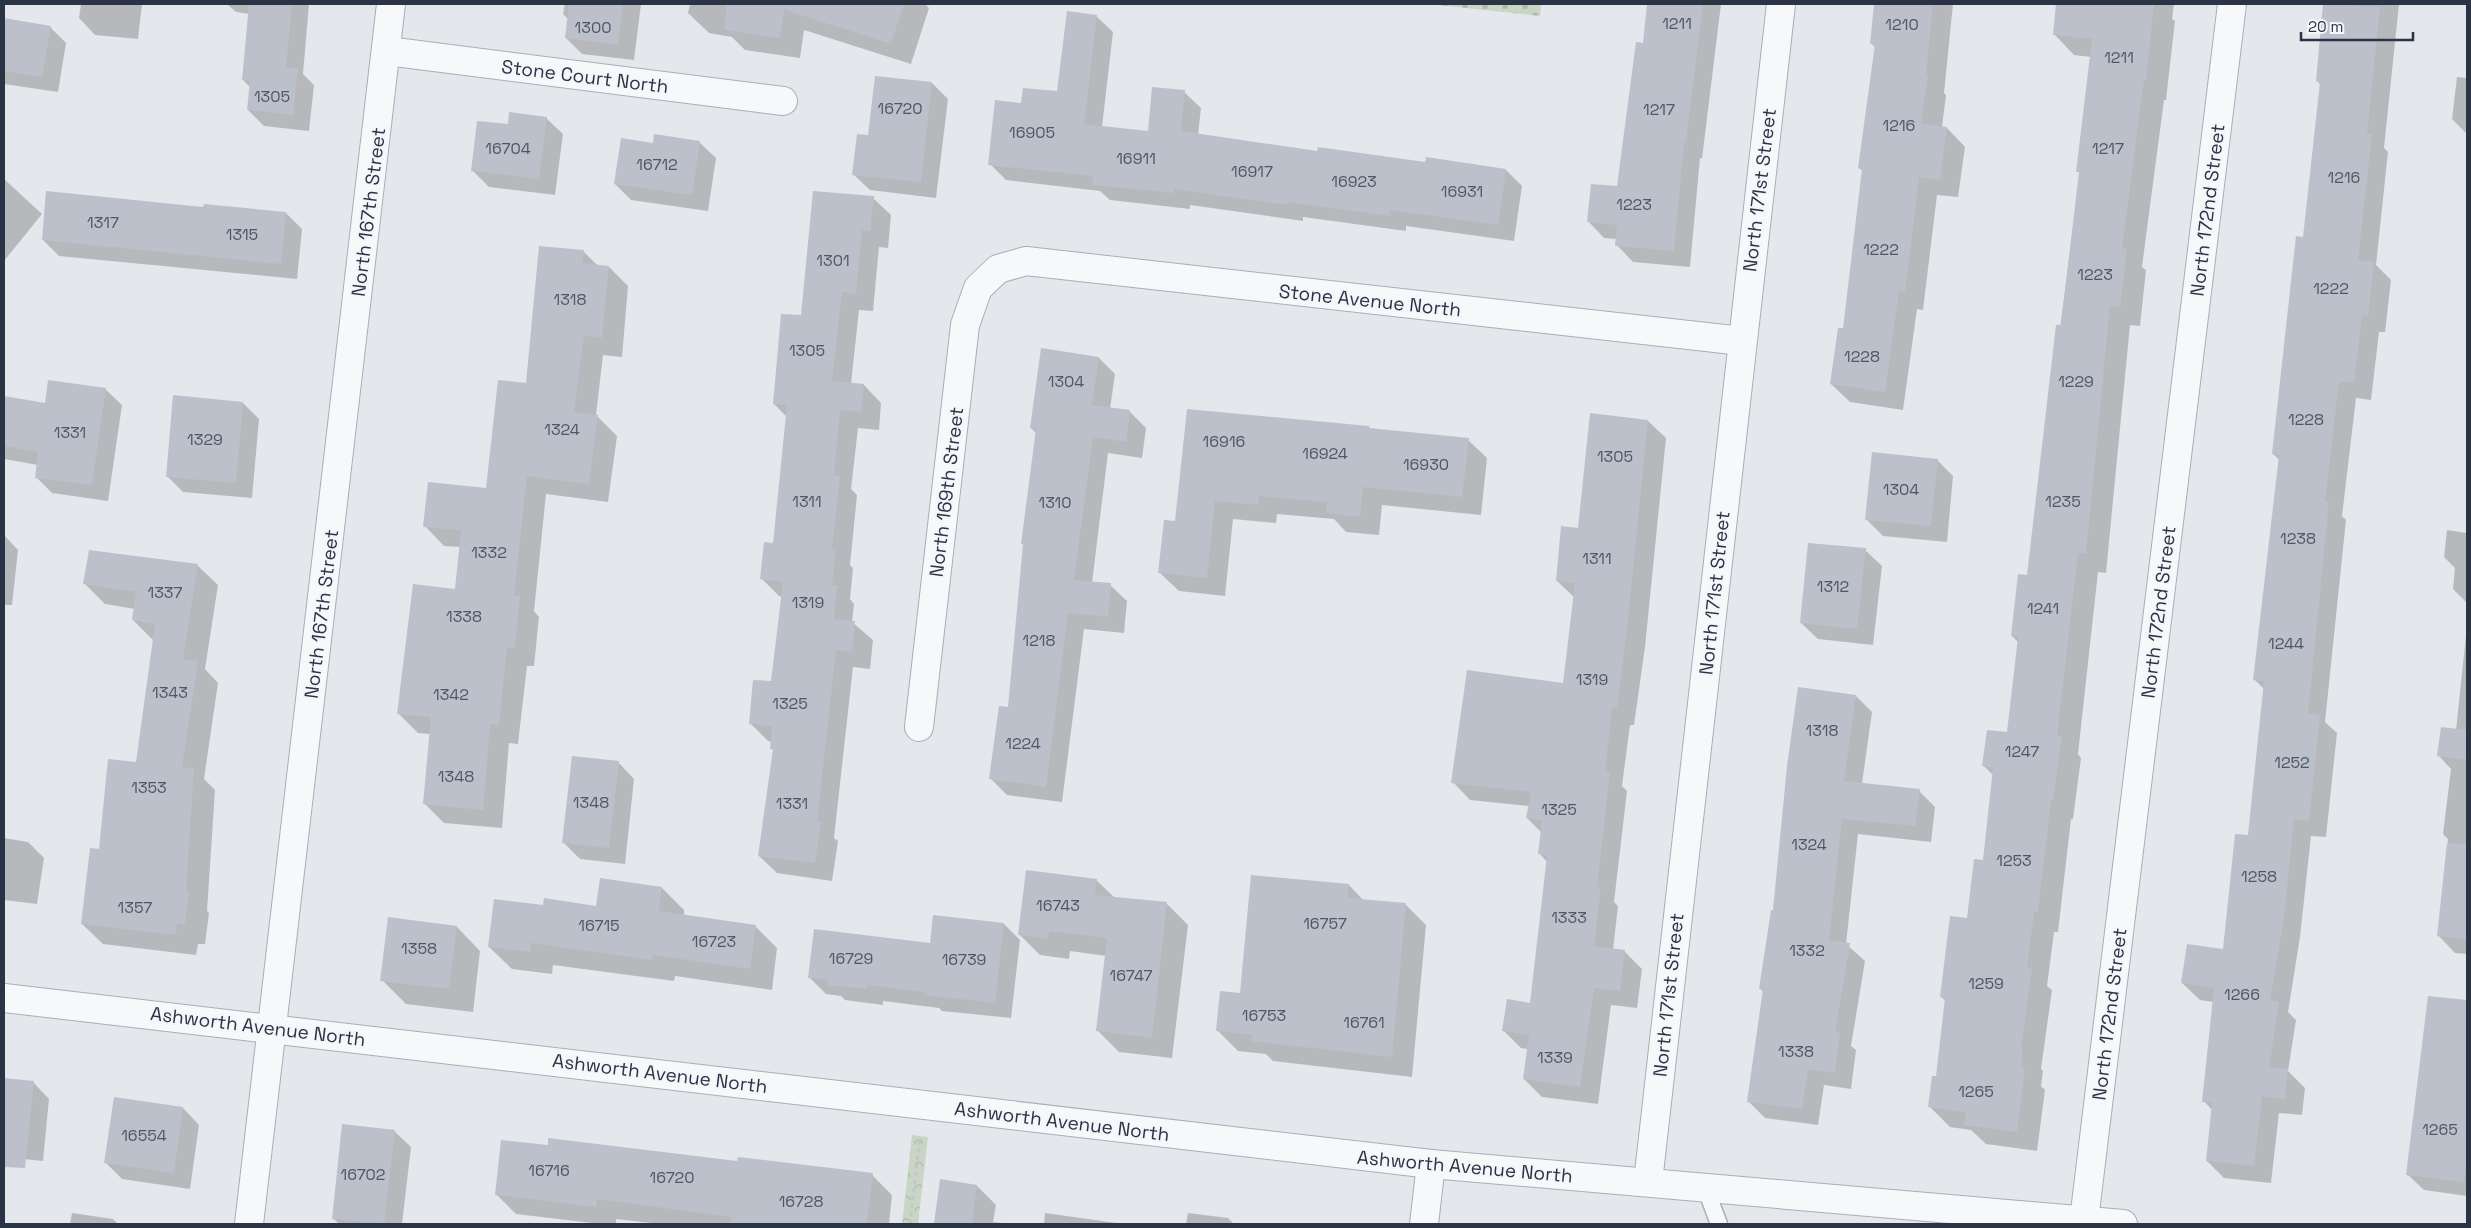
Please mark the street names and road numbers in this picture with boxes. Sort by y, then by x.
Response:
street label: Stone Court North [500,54,670,99]
street label: North 171st Street [1737,107,1782,273]
street label: North 172nd Street [2185,122,2230,298]
street label: North 167th Street [346,126,391,298]
street label: Stone Avenue North [1278,278,1462,323]
street label: North 169th Street [924,406,969,579]
street label: North 171st Street [1693,510,1736,676]
street label: North 172nd Street [2136,524,2181,700]
street label: North 167th Street [299,528,344,700]
street label: North 171st Street [1647,912,1690,1078]
street label: North 172nd Street [2087,926,2132,1102]
street label: Ashworth Avenue North [149,1001,367,1052]
street label: Ashworth Avenue North [551,1048,769,1099]
street label: Ashworth Avenue North [953,1096,1171,1147]
street label: Ashworth Avenue North [1356,1145,1574,1188]

